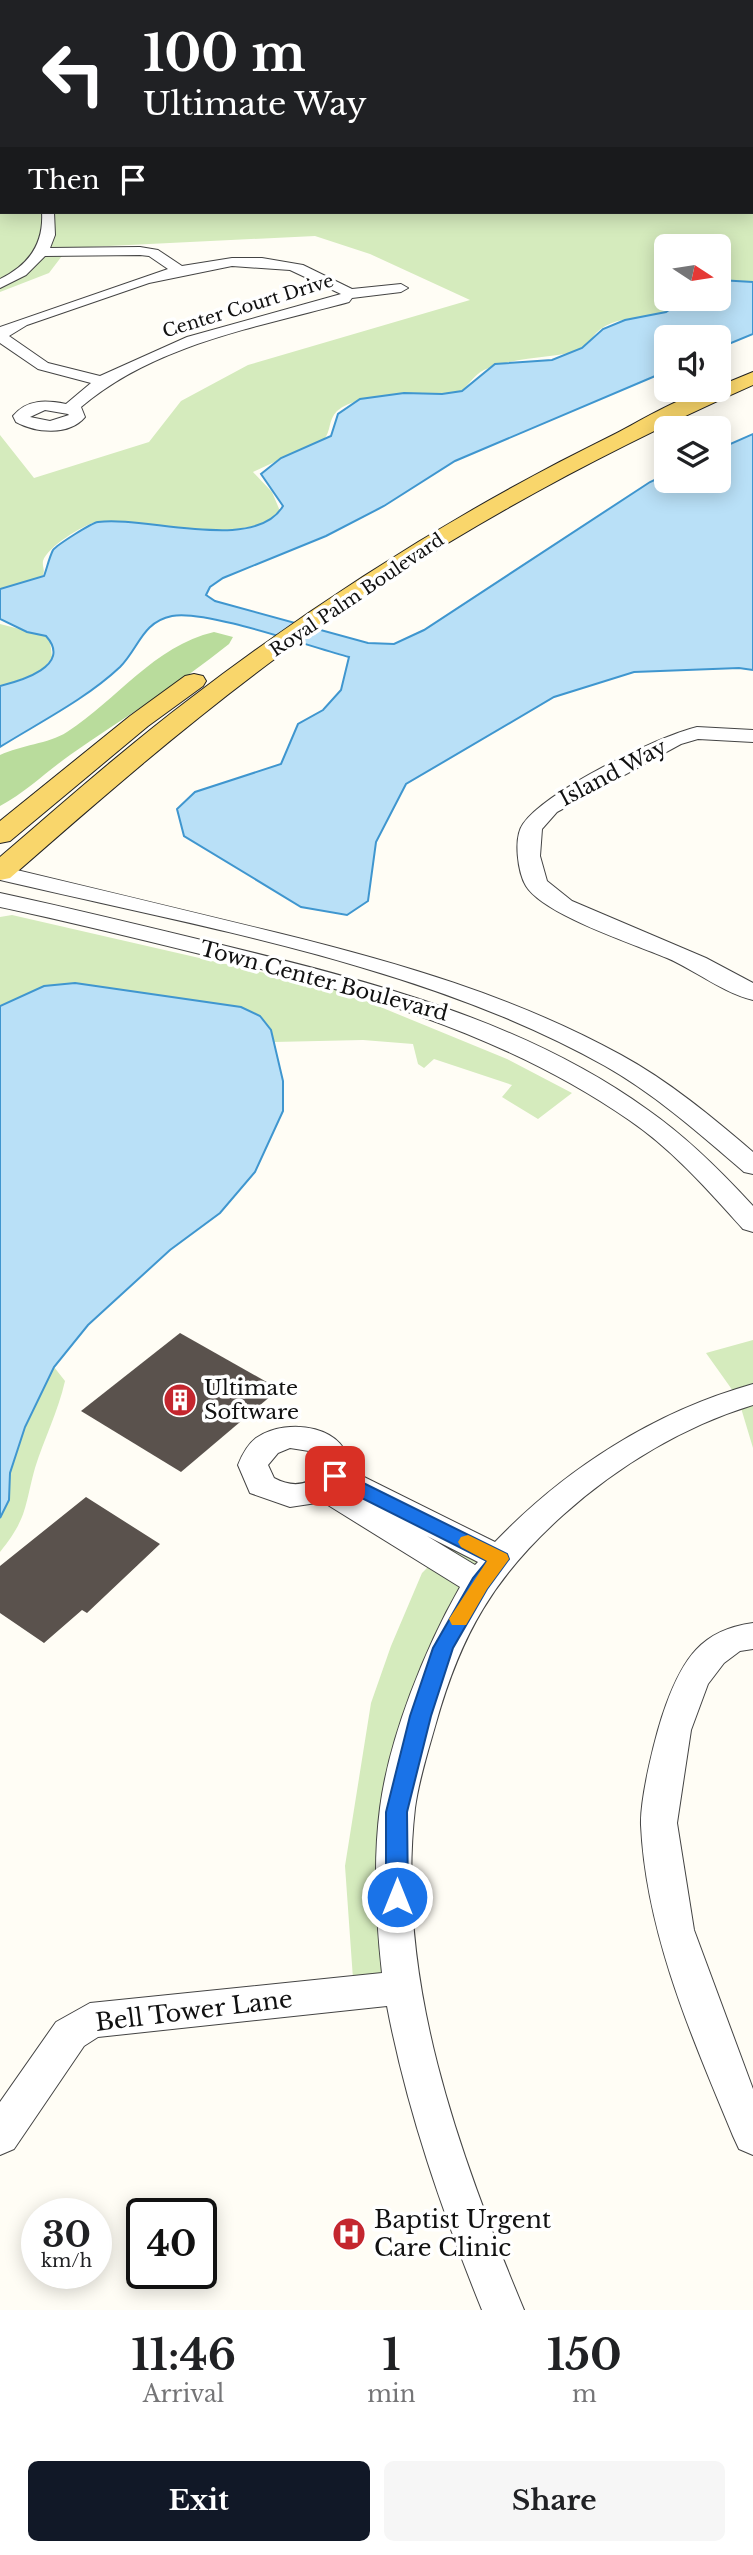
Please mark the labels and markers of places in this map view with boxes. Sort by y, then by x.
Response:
place label: Ultimate Software [204,1375,299,1425]
building icon: Ultimate Software [161,1381,199,1419]
pin [305,1446,365,1506]
place label: Baptist Urgent Care Clinic [374,2205,551,2262]
hospital icon: Baptist Urgent Care Clinic [330,2215,368,2253]

